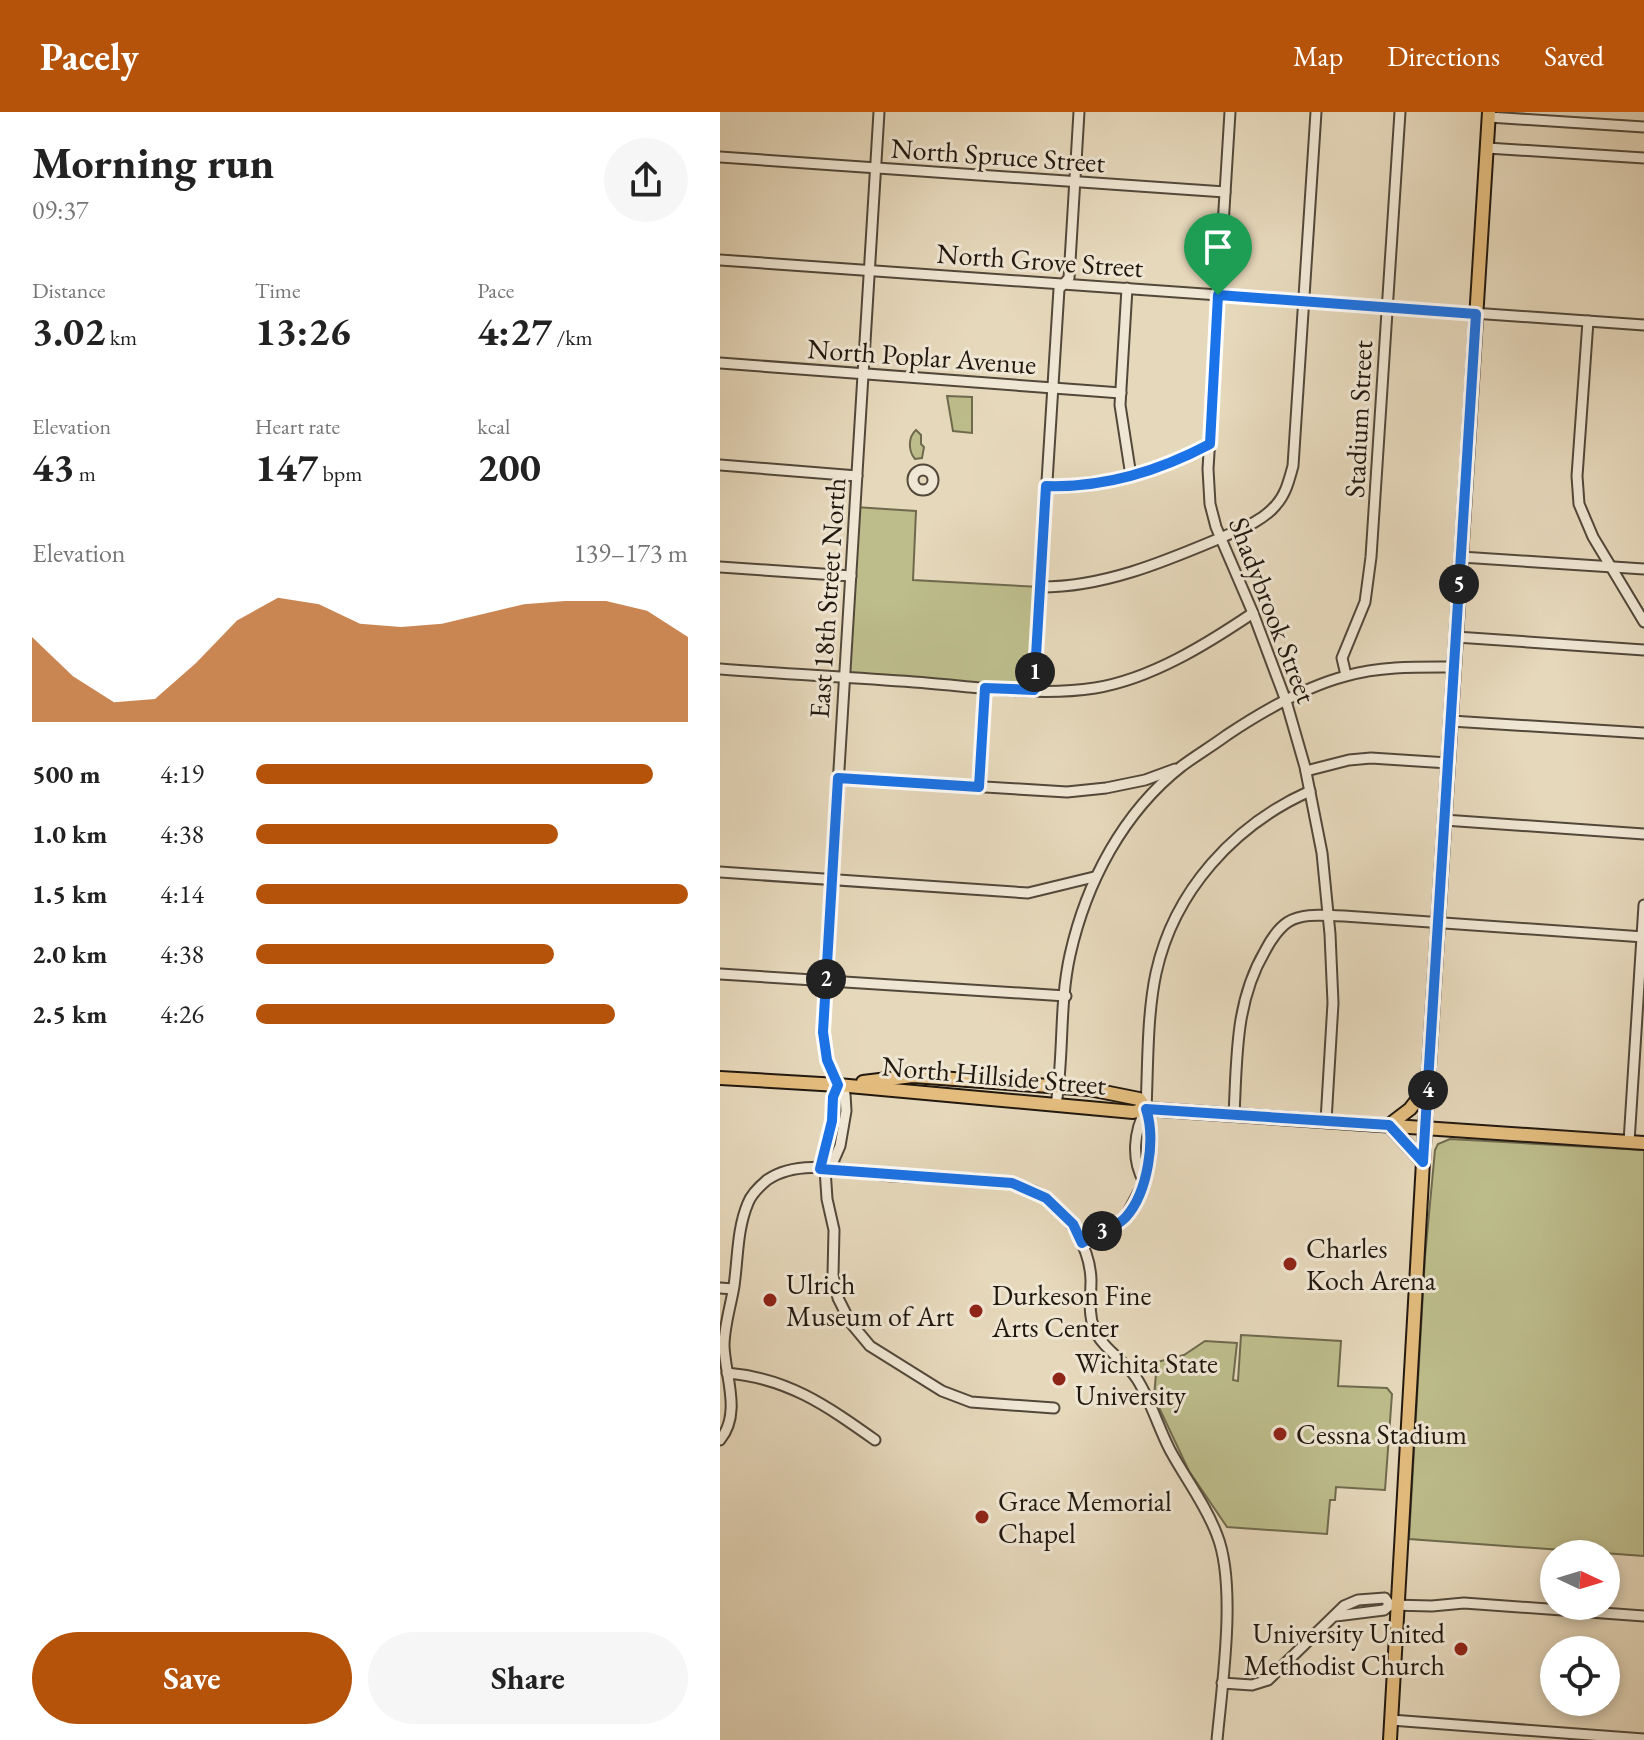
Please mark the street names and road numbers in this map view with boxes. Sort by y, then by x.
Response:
street label: North Spruce Street [890,130,1107,180]
street label: North Grove Street [935,235,1145,285]
street label: North Poplar Avenue [806,330,1038,382]
street label: Stadium Street [1336,339,1380,499]
street label: East 18th Street North [801,476,853,720]
street label: Shadybrook Street [1221,512,1325,708]
street label: North Hillside Street [880,1047,1108,1103]

